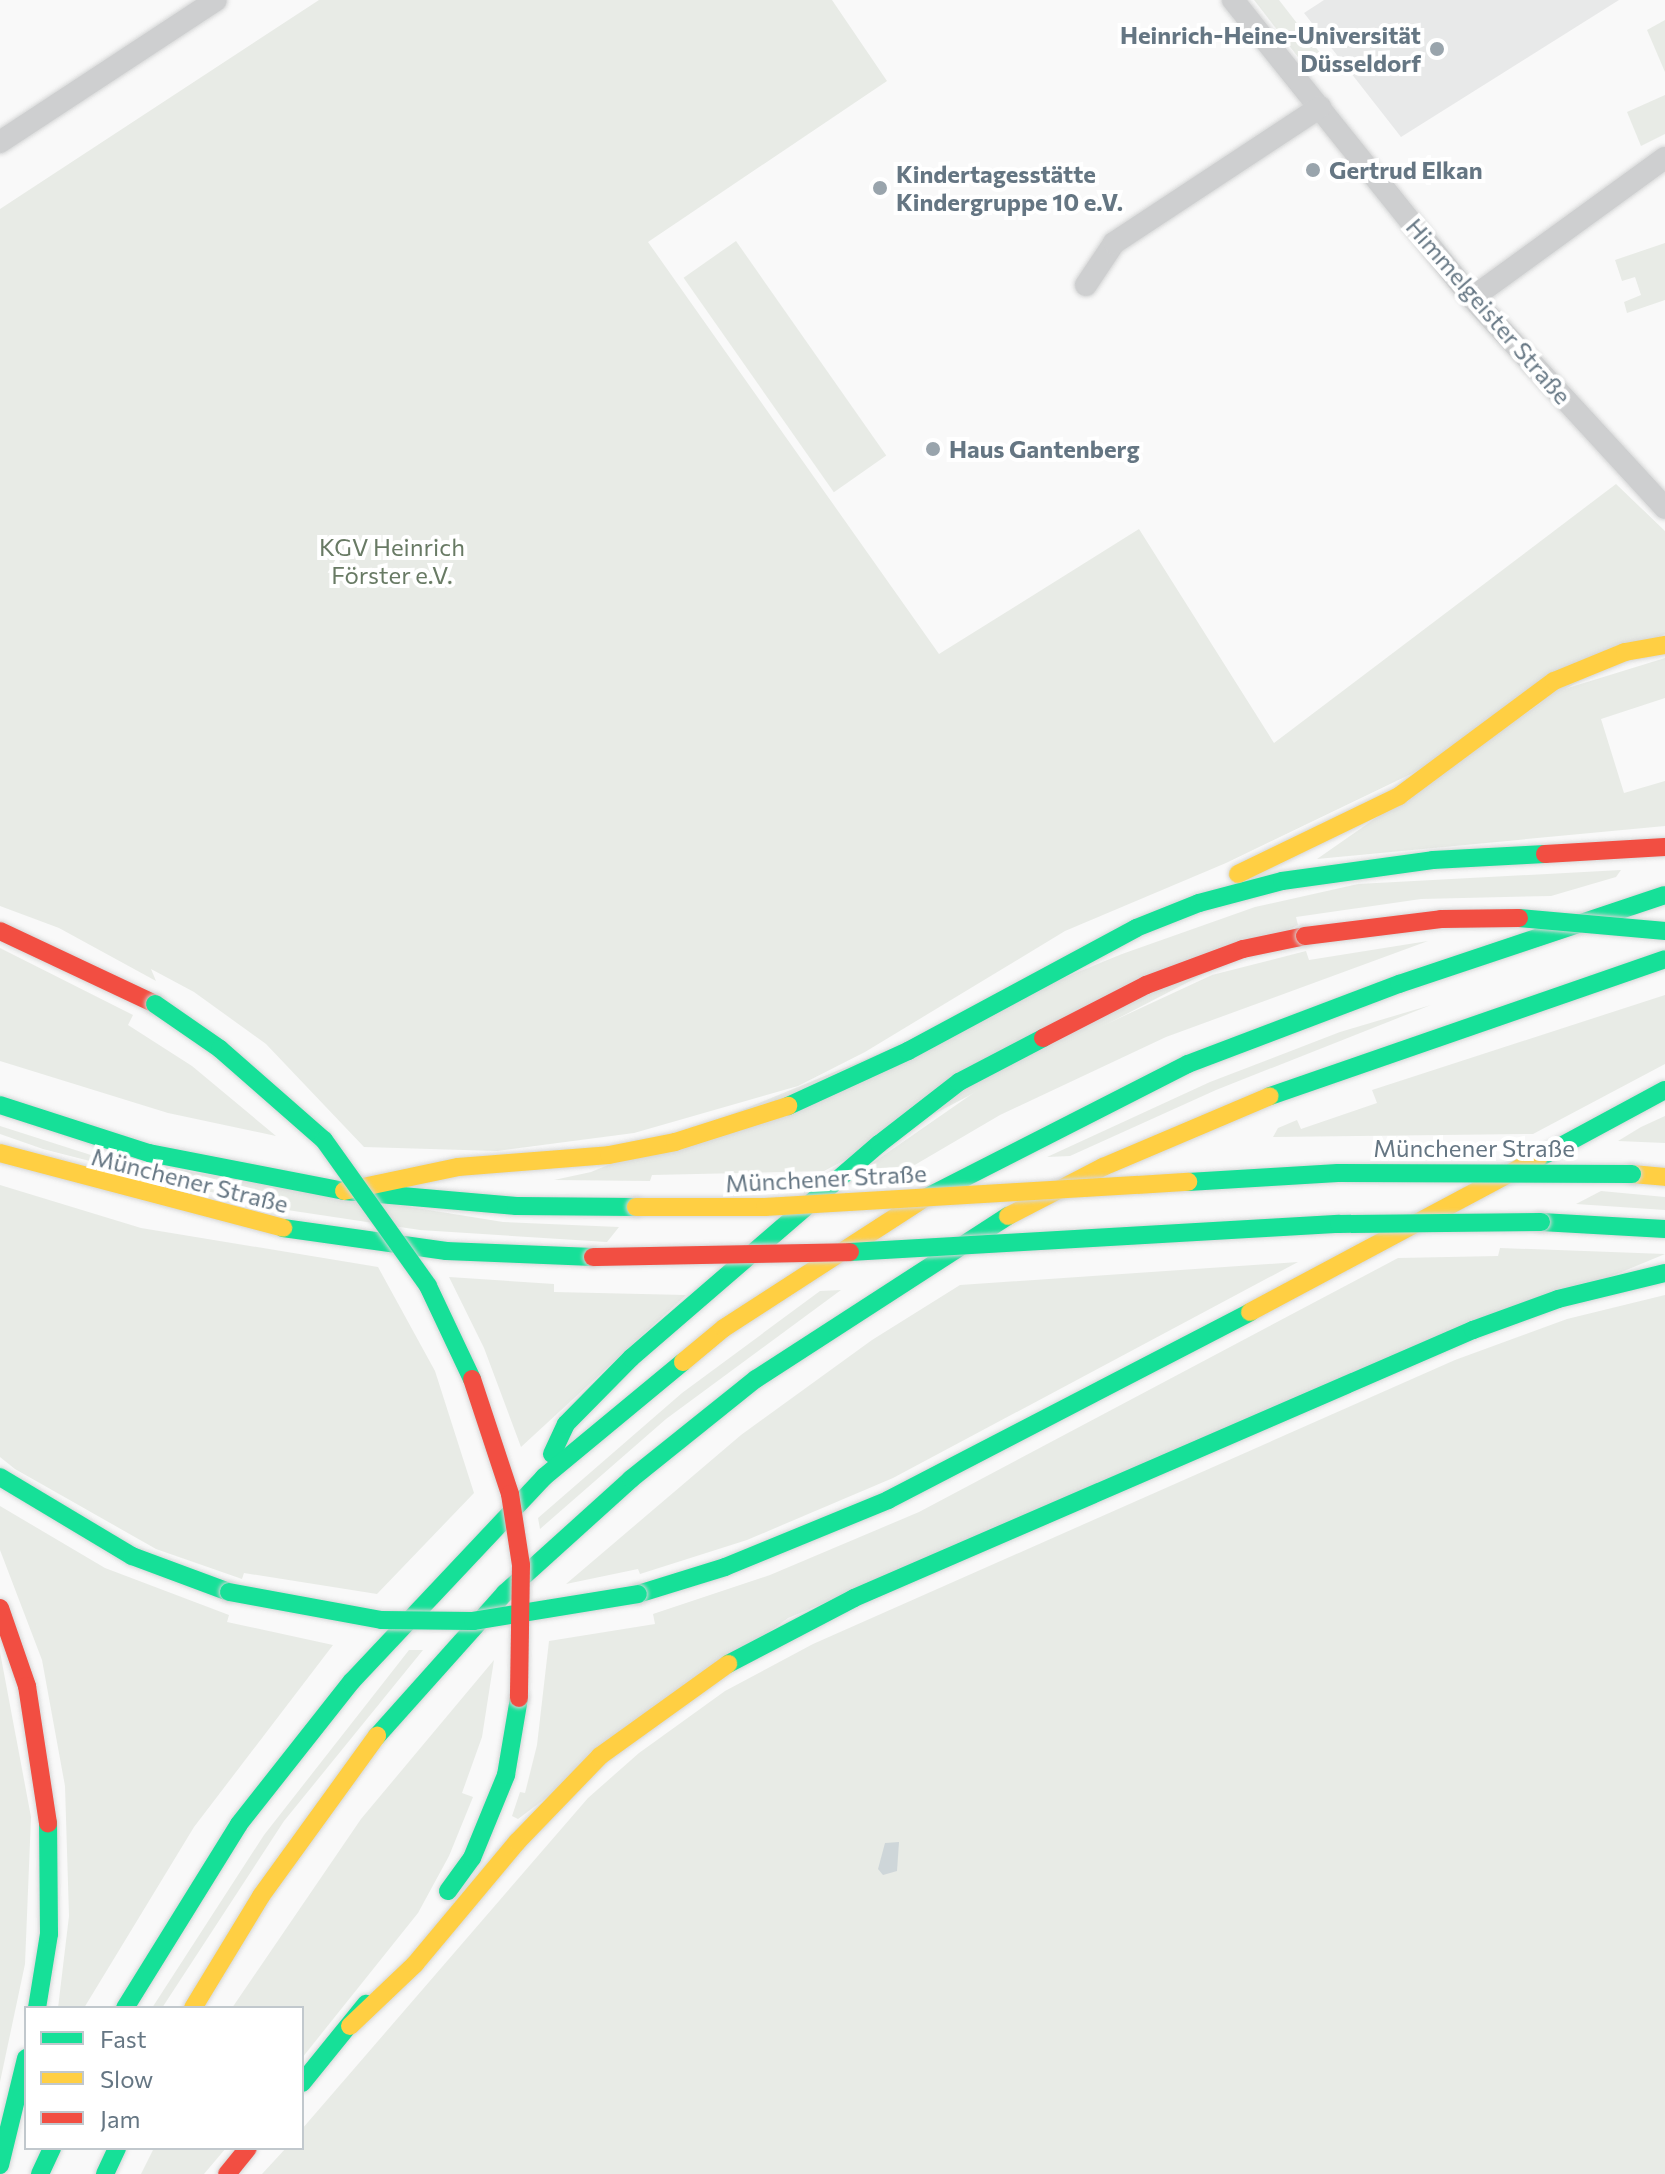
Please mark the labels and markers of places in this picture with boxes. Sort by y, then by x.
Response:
place label: Heinrich-Heine-Universität Düsseldorf [1120,21,1421,77]
marker: Heinrich-Heine-Universität Düsseldorf [1428,40,1446,58]
place label: Gertrud Elkan [1329,156,1483,184]
place label: Kindertagesstätte Kindergruppe 10 e.V. [896,160,1123,216]
marker: Gertrud Elkan [1304,161,1322,179]
marker: Kindertagesstätte Kindergruppe 10 e.V. [871,179,889,197]
place label: Haus Gantenberg [949,435,1140,463]
marker: Haus Gantenberg [924,440,942,458]

